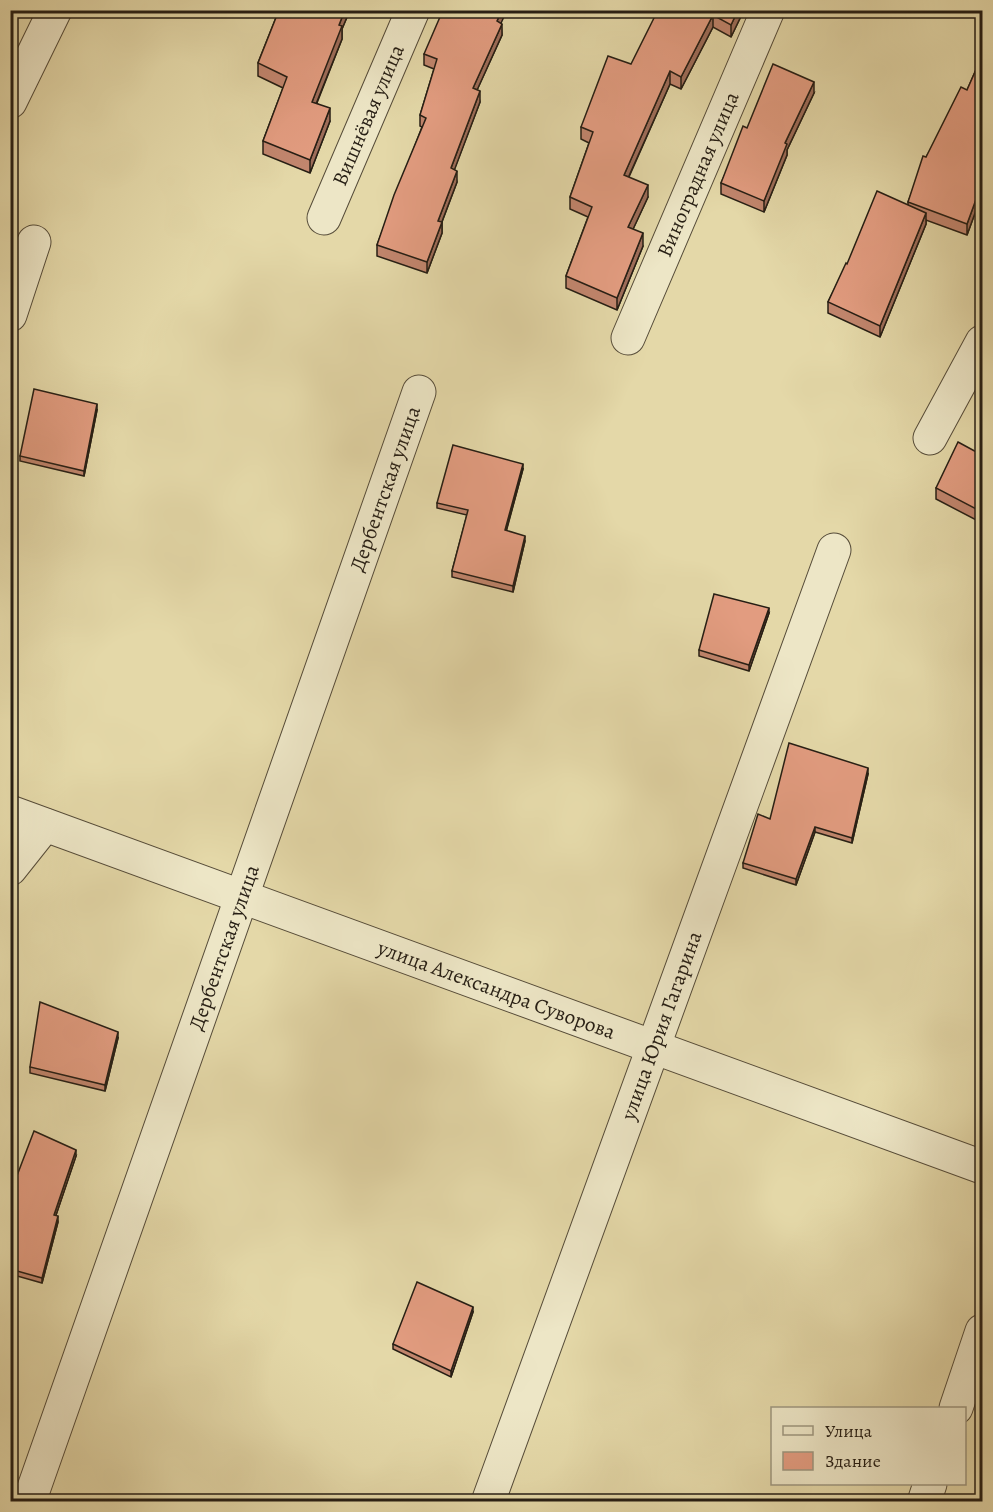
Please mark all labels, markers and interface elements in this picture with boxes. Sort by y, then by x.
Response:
street label: Вишнёвая улица [325,40,411,190]
street label: Виноградная улица [650,87,746,261]
street label: Дербентская улица [343,402,427,575]
street label: Дербентская улица [182,860,266,1034]
street label: улица Юрия Гагарина [614,927,708,1125]
street label: улица Александра Суворова [373,933,620,1046]
legend [771,1407,966,1485]
text: Улица [825,1419,873,1443]
text: Здание [825,1449,881,1473]

